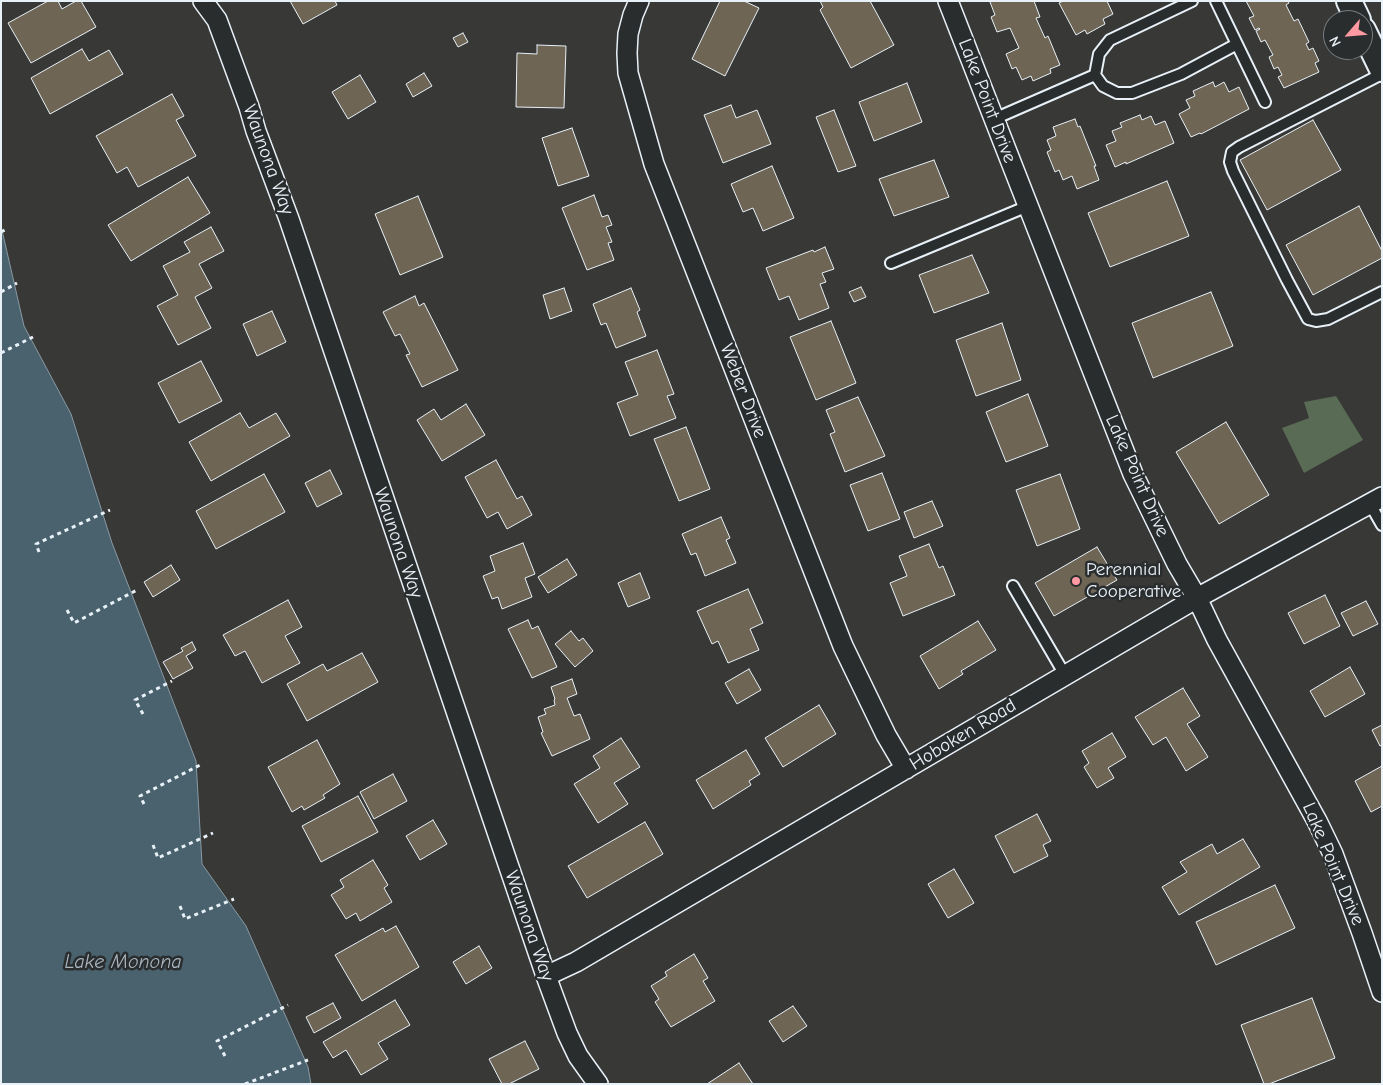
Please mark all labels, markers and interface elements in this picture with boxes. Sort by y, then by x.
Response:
north arrow [1323,10,1373,60]
text: N [1325,34,1345,50]
street label: Lake Point Drive [953,36,1021,166]
street label: Waunona Way [238,102,298,218]
street label: Weber Drive [715,341,771,441]
street label: Lake Point Drive [1100,412,1174,540]
street label: Waunona Way [368,485,428,601]
place label: Perennial Cooperative [1086,559,1181,603]
marker: Perennial Cooperative [1070,575,1082,587]
street label: Hoboken Road [906,694,1020,776]
street label: Lake Point Drive [1297,799,1369,929]
street label: Waunona Way [499,868,559,984]
water label: Lake Monona [64,950,182,974]

